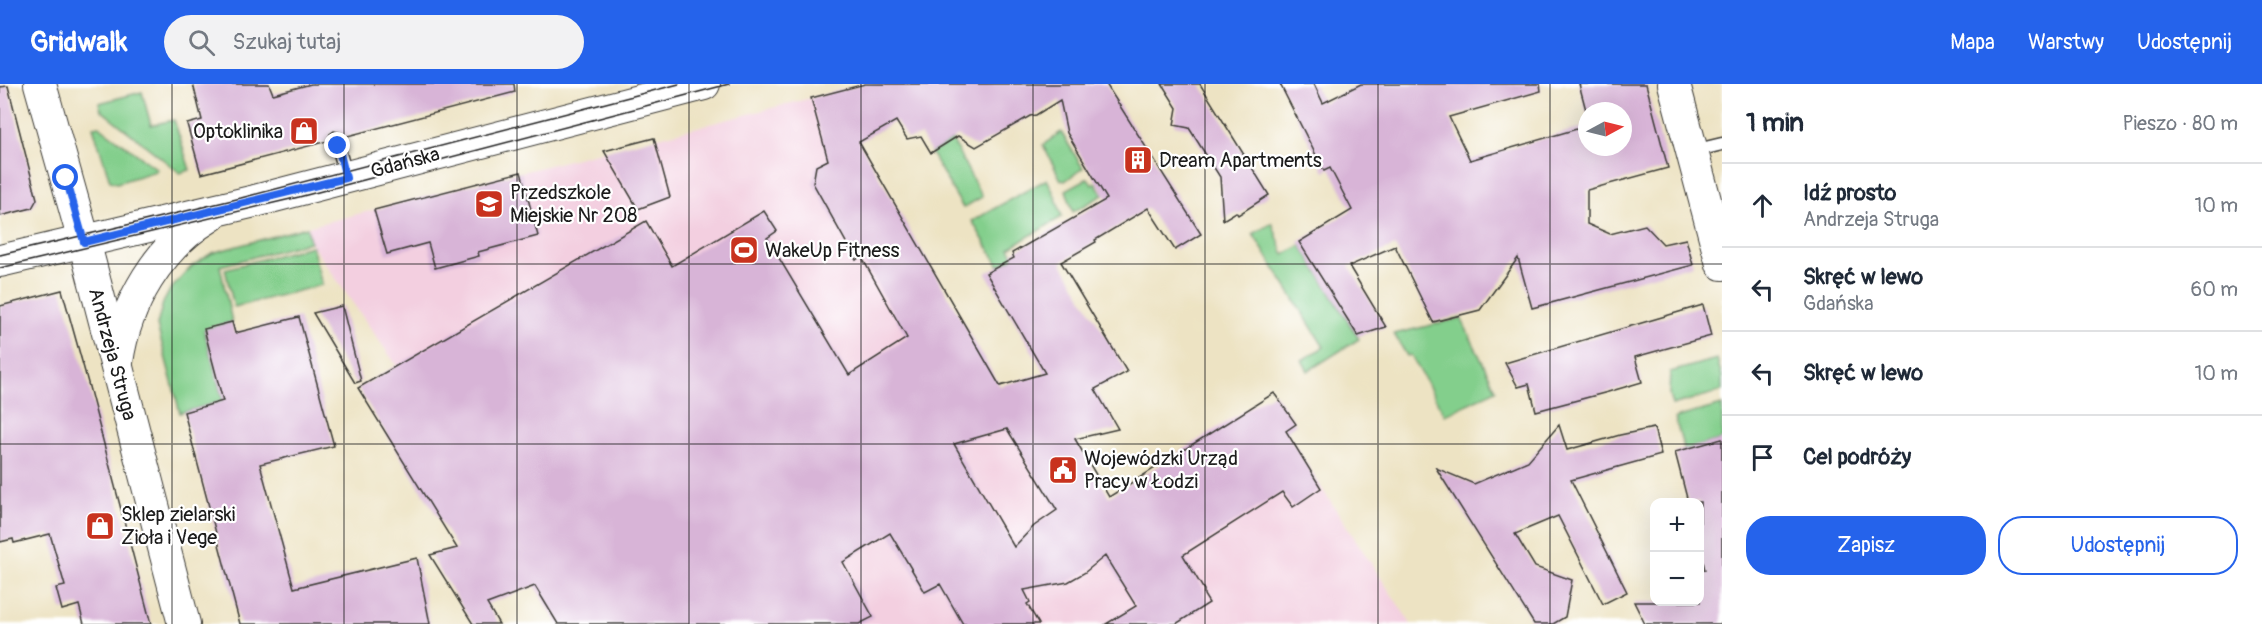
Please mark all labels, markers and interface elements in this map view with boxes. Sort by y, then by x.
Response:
search box [164,15,584,69]
text: Gridwalk [30,25,128,60]
icon: search [185,26,218,59]
text: Szukaj tutaj [233,28,341,56]
text: Mapa [1950,29,1995,56]
text: Warstwy [2028,29,2104,56]
text: Udostępnij [2137,29,2232,56]
north arrow [1578,102,1632,156]
text: 1 min [1746,107,1804,139]
text: Pieszo · 80 m [2122,111,2238,136]
shop icon: Optoklinika [288,115,320,147]
place label: Optoklinika [193,119,283,144]
route end [324,132,350,158]
street label: Gdańska [368,141,442,184]
building icon: Dream Apartments [1122,144,1154,176]
place label: Dream Apartments [1159,148,1322,173]
route start [52,164,78,190]
text: Idź prosto [1803,179,1896,207]
place label: Przedszkole Miejskie Nr 208 [510,180,637,228]
school or university icon: Przedszkole Miejskie Nr 208 [473,188,505,220]
icon: ahead [1746,189,1779,222]
text: 10 m [2194,193,2238,218]
text: Andrzeja Struga [1803,207,1939,232]
sports icon: WakeUp Fitness [728,234,760,266]
place label: WakeUp Fitness [765,238,899,263]
text: Skręć w lewo [1803,263,1923,291]
icon: left [1746,273,1779,306]
text: 60 m [2191,277,2238,302]
street label: Andrzeja Struga [83,285,142,423]
text: Gdańska [1803,291,1873,316]
icon: left [1746,357,1779,390]
text: Skręć w lewo [1803,359,1923,387]
text: 10 m [2194,361,2238,386]
icon: arrive [1746,441,1779,474]
text: Cel podróży [1803,443,1911,471]
place label: Wojewódzki Urząd Pracy w Łodzi [1084,446,1238,494]
public building icon: Wojewódzki Urząd Pracy w Łodzi [1047,454,1079,486]
map controls [1650,498,1704,606]
button: + [1650,498,1704,552]
place label: Sklep zielarski Zioła i Vege [121,502,235,550]
shop icon: Sklep zielarski Zioła i Vege [84,510,116,542]
button: Zapisz [1746,516,1986,575]
button: Udostępnij [1998,516,2238,575]
button: − [1650,552,1704,606]

